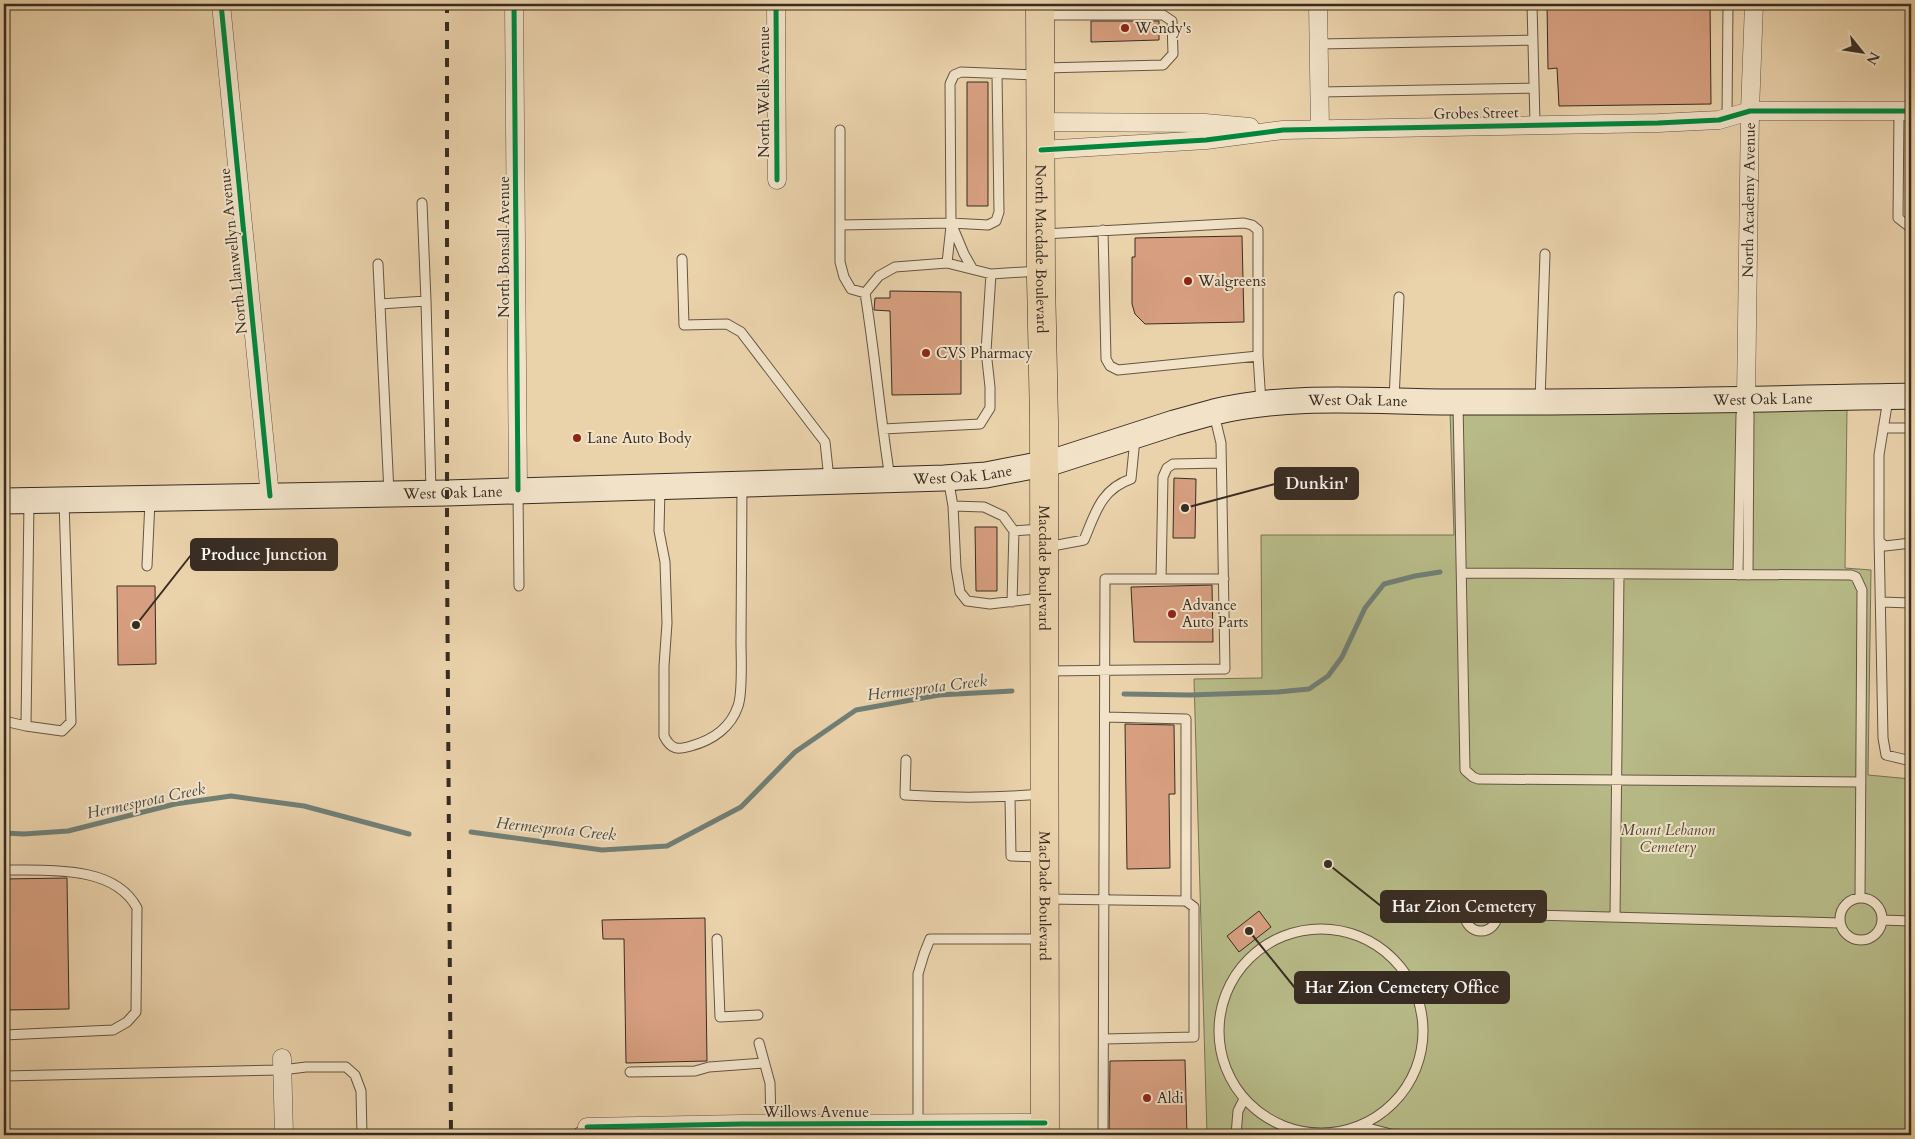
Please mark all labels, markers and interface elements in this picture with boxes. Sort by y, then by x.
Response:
place label: Wendy's [1134,18,1191,38]
marker: Wendy's [1119,22,1131,34]
street label: North Wells Avenue [754,26,774,158]
north arrow [1838,28,1888,78]
text: N [1862,48,1884,68]
street label: Grobes Street [1433,102,1519,124]
street label: North Academy Avenue [1738,122,1760,278]
street label: North Macdade Boulevard [1031,165,1052,334]
street label: North Llanwellyn Avenue [214,167,252,335]
street label: North Bonsall Avenue [494,176,514,318]
place label: Walgreens [1197,271,1266,291]
marker: Walgreens [1182,275,1194,287]
place label: CVS Pharmacy [936,343,1033,363]
marker: CVS Pharmacy [920,347,932,359]
street label: West Oak Lane [1712,388,1813,410]
street label: West Oak Lane [1307,390,1408,411]
place label: Lane Auto Body [587,428,692,448]
marker: Lane Auto Body [571,432,583,444]
street label: West Oak Lane [912,460,1014,489]
callout: Dunkin' [1275,468,1358,499]
text: Dunkin' [1286,473,1348,495]
street label: West Oak Lane [402,481,503,504]
street label: Macdade Boulevard [1034,505,1054,631]
callout: Produce Junction [191,539,337,570]
text: Produce Junction [201,544,328,566]
place label: Advance Auto Parts [1182,595,1248,632]
marker: Advance Auto Parts [1166,608,1178,620]
water label: Hermesprota Creek [866,670,988,706]
water label: Hermesprota Creek [85,778,207,824]
water label: Hermesprota Creek [495,812,617,846]
park label: Mount Lebanon Cemetery [1621,820,1716,857]
street label: MacDade Boulevard [1035,831,1055,961]
callout: Har Zion Cemetery [1381,891,1546,922]
text: Har Zion Cemetery [1392,896,1536,918]
callout: Har Zion Cemetery Office [1295,972,1509,1003]
text: Har Zion Cemetery Office [1305,977,1499,999]
place label: Aldi [1157,1088,1184,1108]
marker: Aldi [1141,1092,1153,1104]
street label: Willows Avenue [762,1102,869,1122]

